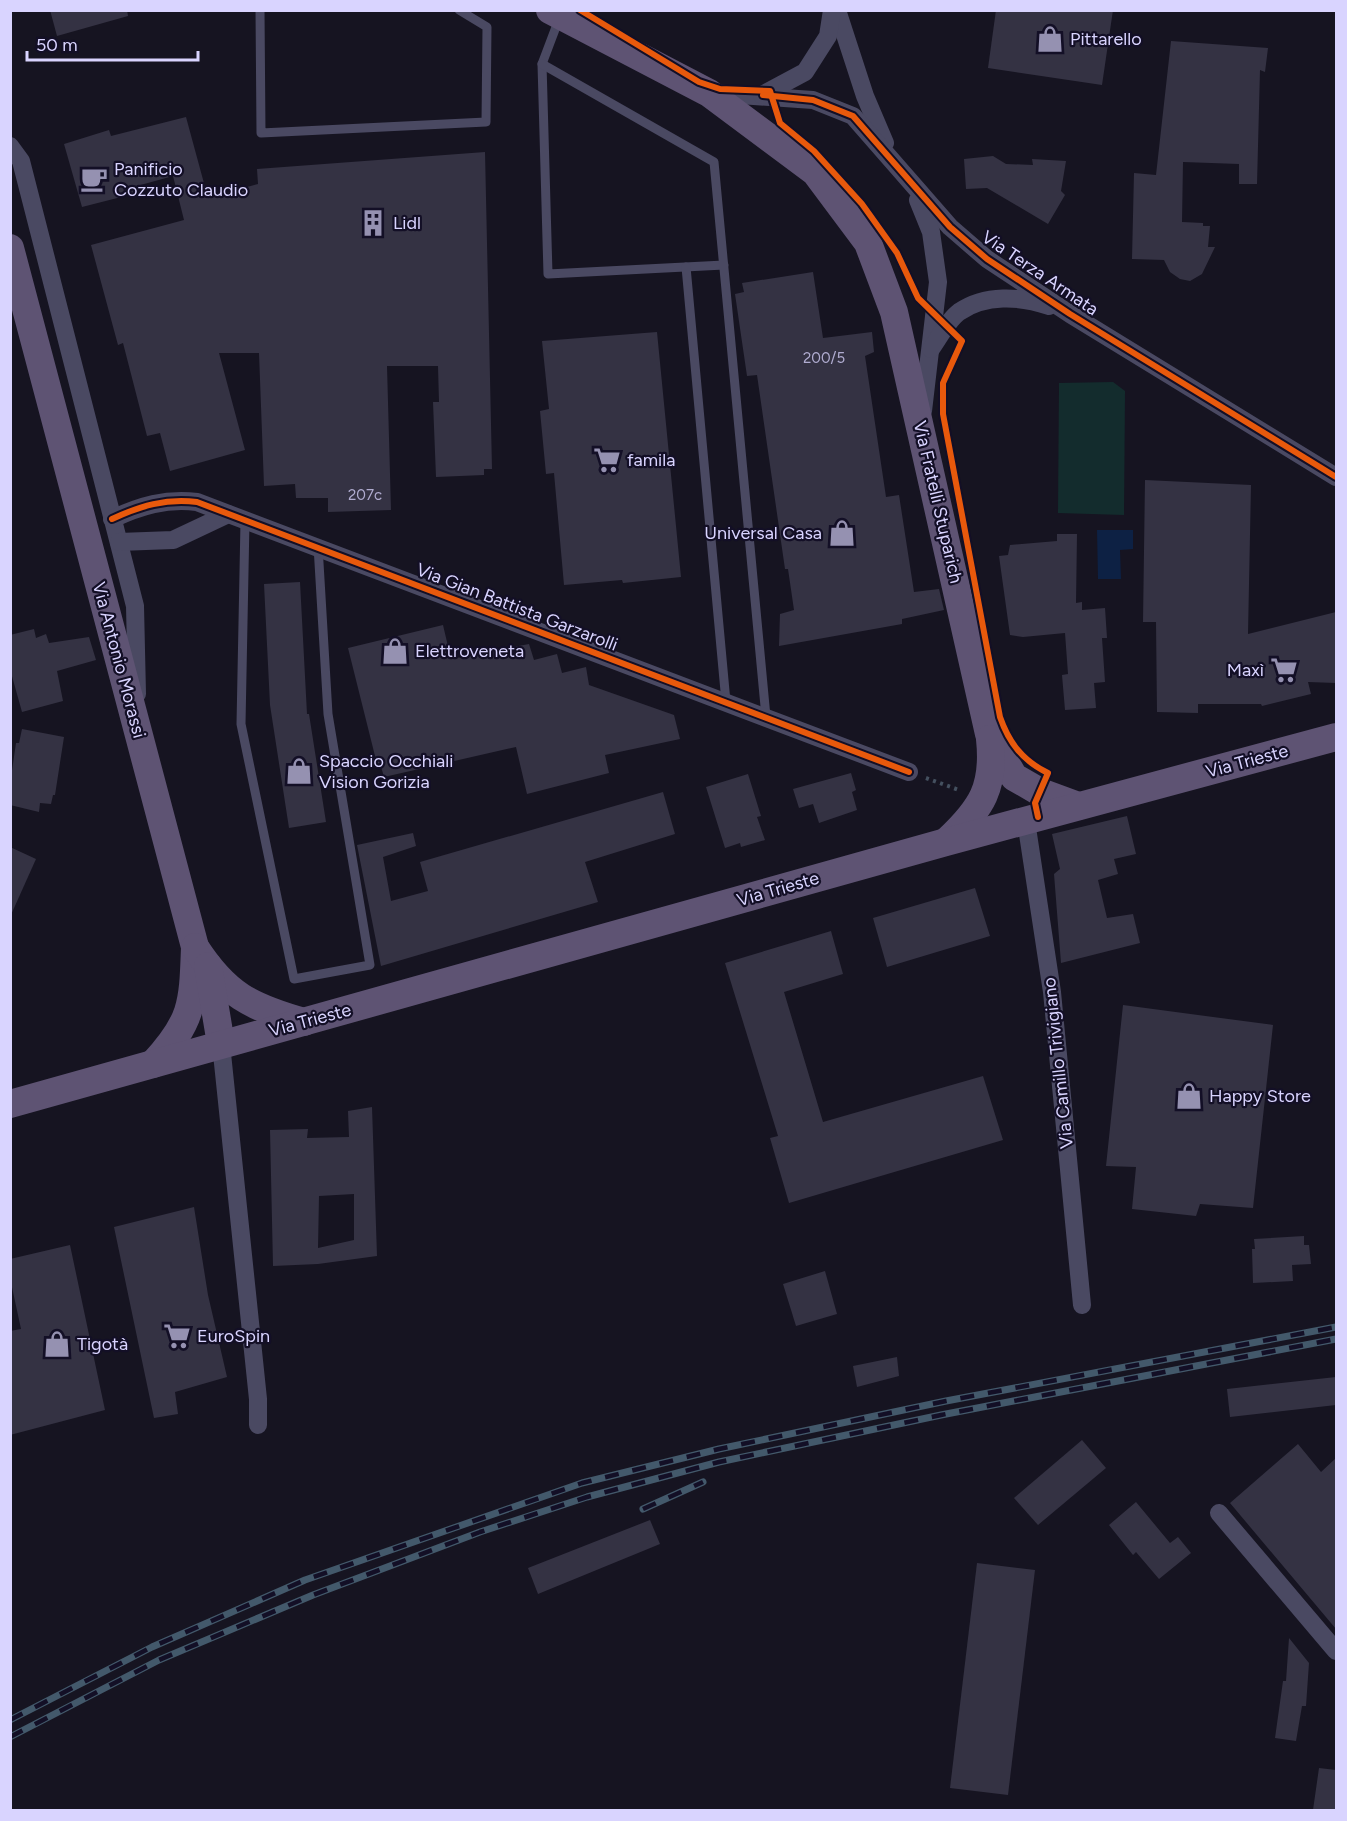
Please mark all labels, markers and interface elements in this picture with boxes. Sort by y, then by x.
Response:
scale bar [27,24,198,62]
shop icon: Pittarello [1035,24,1065,54]
place label: Pittarello [1070,28,1142,50]
text: 50 m [36,34,78,56]
place label: Panificio Cozzuto Claudio [114,158,248,201]
cafe icon: Panificio Cozzuto Claudio [79,164,109,194]
building icon: Lidl [358,208,388,238]
place label: Lidl [393,212,421,234]
street label: Via Terza Armata [977,226,1103,320]
house number: 200/5 [803,349,845,367]
street label: Via Fratelli Stuparich [909,419,967,585]
supermarket icon: famila [592,445,622,475]
place label: famila [627,449,675,471]
house number: 207c [348,486,382,504]
shop icon: Universal Casa [827,518,857,548]
place label: Universal Casa [704,522,822,544]
street label: Via Gian Battista Garzarolli [413,558,621,656]
street label: Via Antonio Morassi [88,580,150,740]
shop icon: Elettroveneta [380,636,410,666]
place label: Elettroveneta [415,640,524,662]
supermarket icon: Maxì [1269,655,1299,685]
place label: Maxì [1227,659,1264,681]
street label: Via Trieste [1203,739,1291,783]
place label: Spaccio Occhiali Vision Gorizia [319,750,453,793]
shop icon: Spaccio Occhiali Vision Gorizia [284,756,314,786]
street label: Via Trieste [734,867,822,911]
street label: Via Camillo Trivigiano [1038,976,1078,1150]
street label: Via Trieste [266,998,354,1042]
shop icon: Happy Store [1174,1081,1204,1111]
place label: Happy Store [1209,1085,1311,1107]
supermarket icon: EuroSpin [162,1321,192,1351]
place label: EuroSpin [197,1325,270,1347]
shop icon: Tigotà [42,1329,72,1359]
place label: Tigotà [77,1333,128,1355]

